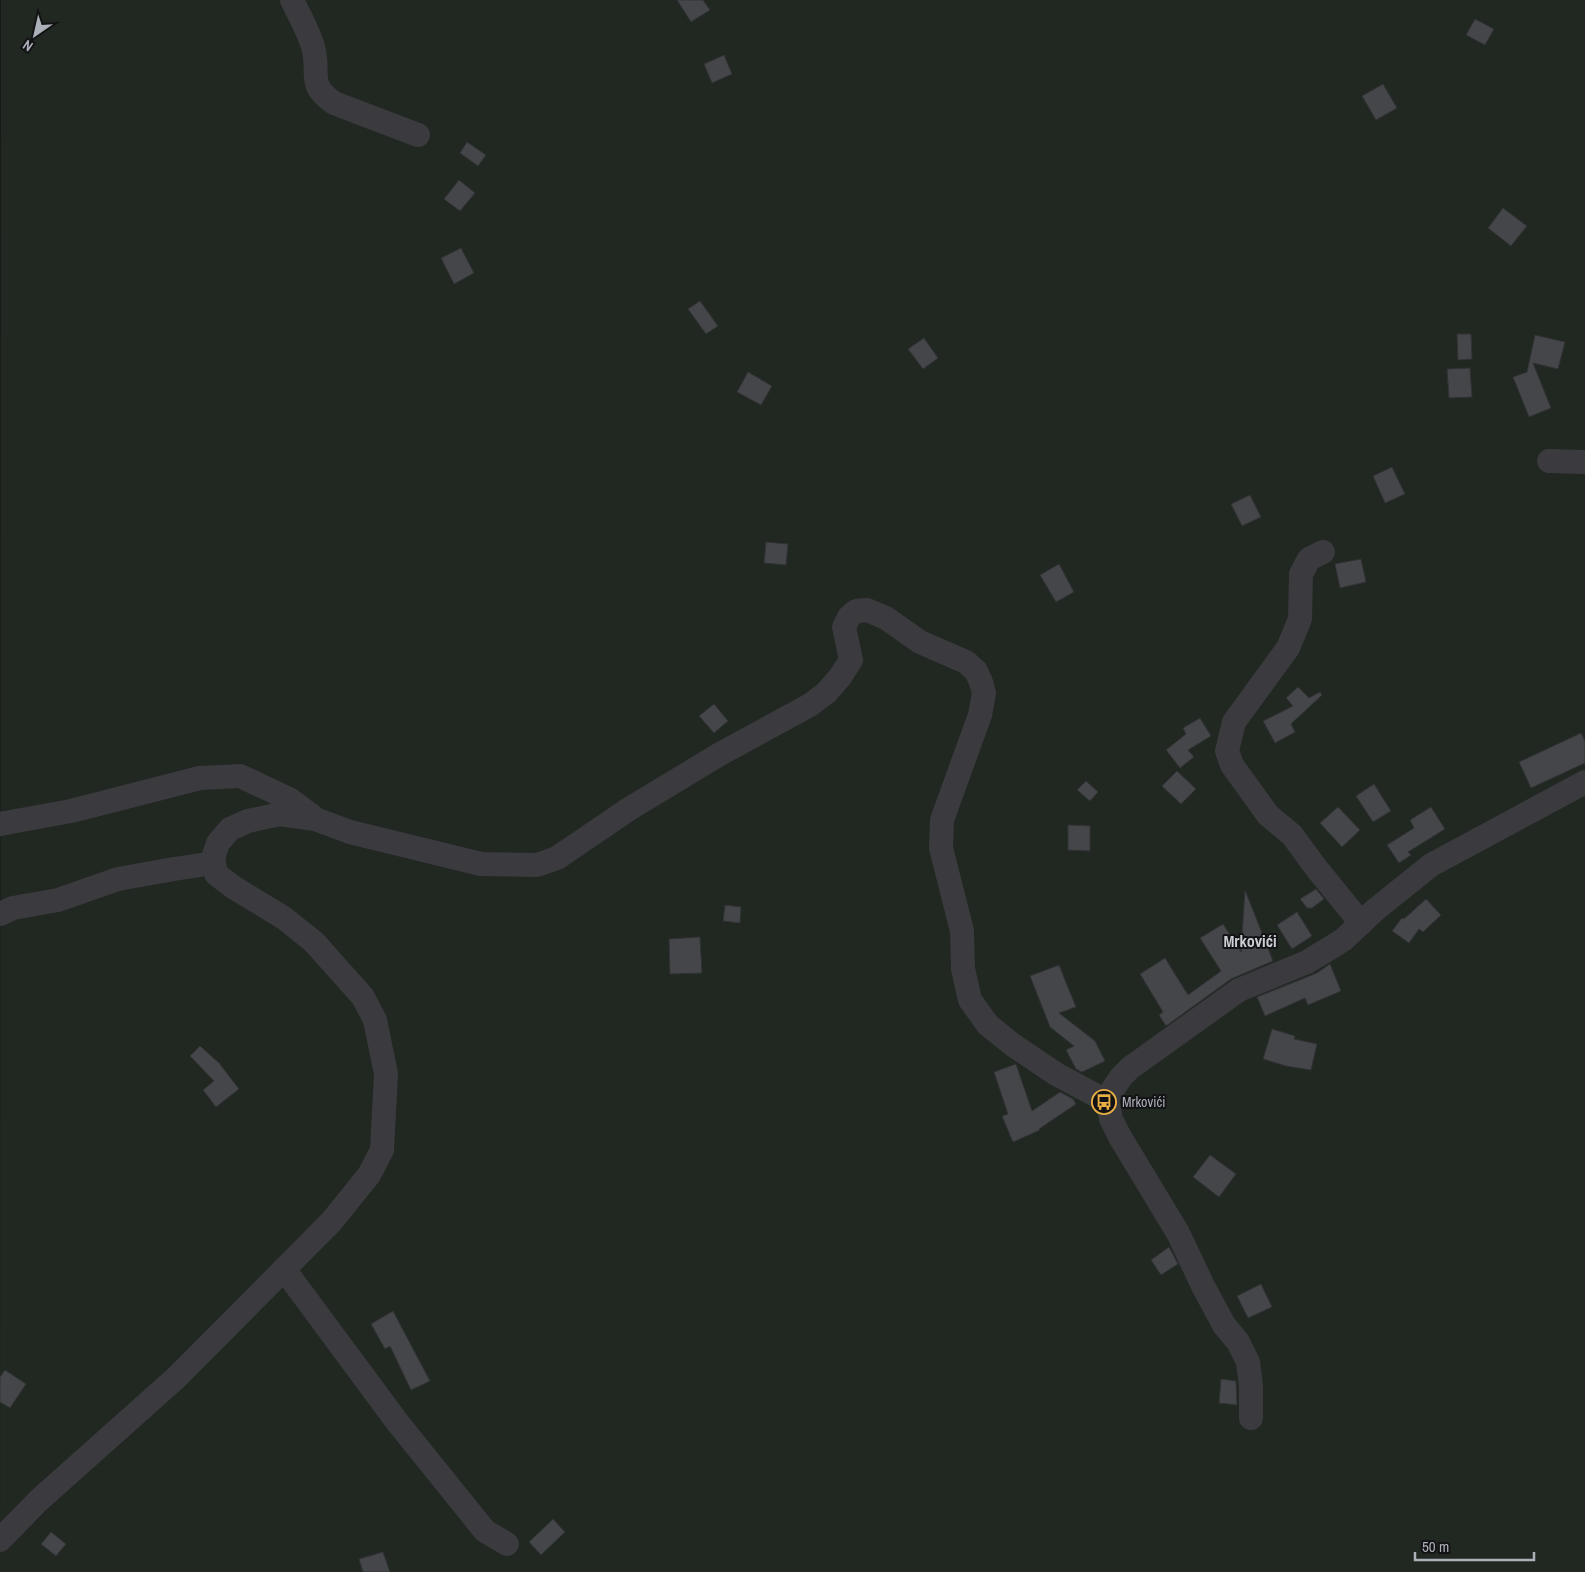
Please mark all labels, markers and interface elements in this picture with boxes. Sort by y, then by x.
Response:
north arrow [10,10,60,60]
text: N [19,36,36,56]
district label: Mrkovići [1223,930,1277,952]
bus stop icon: Mrkovići [1091,1089,1117,1115]
place label: Mrkovići [1122,1093,1165,1111]
scale bar [1415,1530,1534,1562]
text: 50 m [1422,1536,1449,1557]

